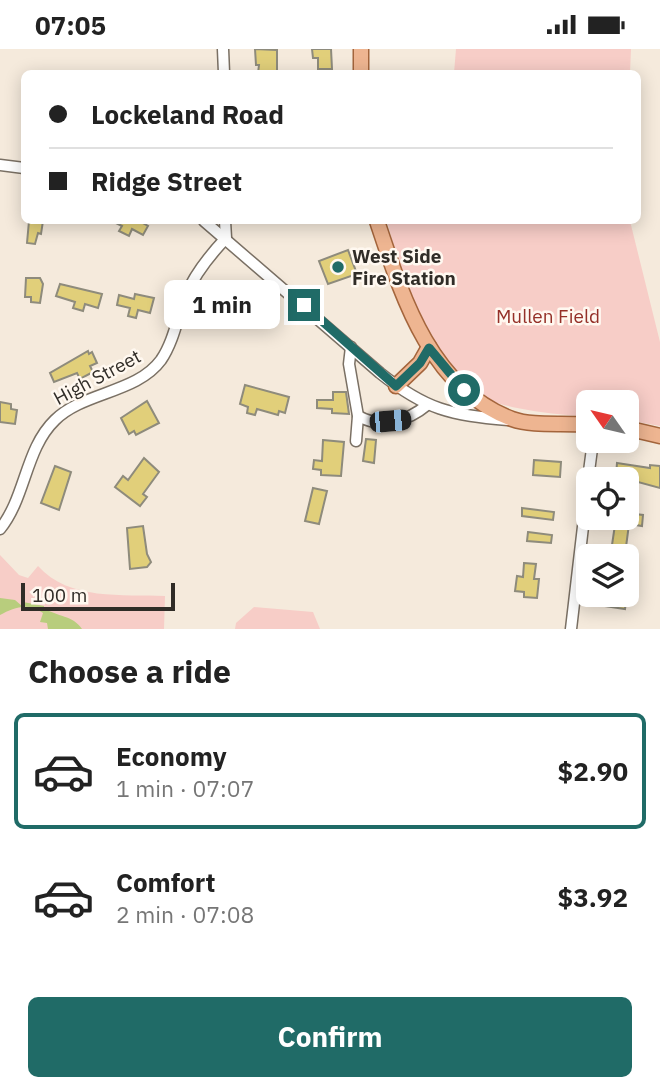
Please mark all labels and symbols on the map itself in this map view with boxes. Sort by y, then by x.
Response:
place label: West Side Fire Station [352,244,456,290]
marker: West Side Fire Station [330,259,346,275]
callout: 1 min [164,281,280,329]
route end [288,289,320,321]
park label: Mullen Field [496,304,600,328]
street label: High Street [49,344,145,410]
route start [448,374,480,406]
north arrow [576,390,639,453]
car [369,409,412,433]
scale bar [21,580,175,612]

